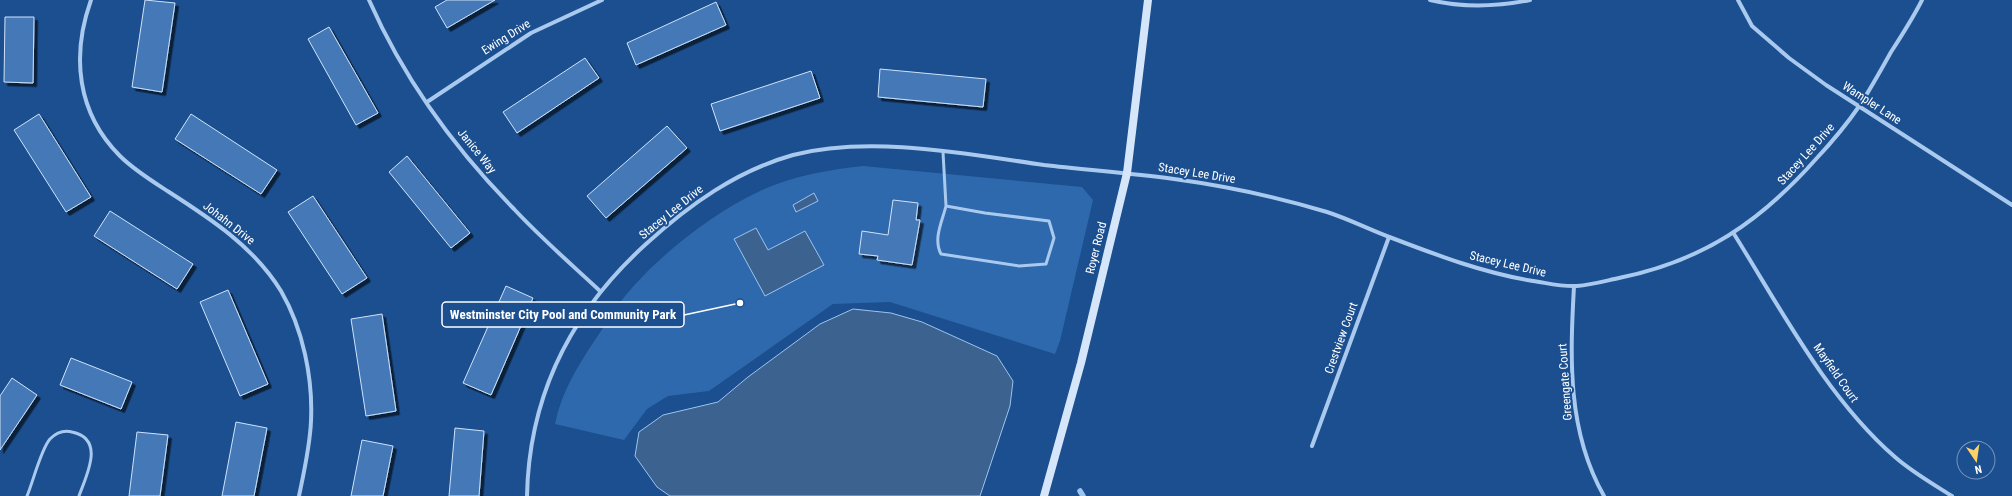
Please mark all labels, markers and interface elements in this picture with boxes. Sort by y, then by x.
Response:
street label: Ewing Drive [479,16,533,57]
street label: Wampler Lane [1840,79,1904,127]
street label: Stacey Lee Drive [1775,120,1838,188]
street label: Janice Way [455,126,499,176]
street label: Stacey Lee Drive [1157,160,1237,186]
street label: Stacey Lee Drive [636,182,706,242]
street label: Johahn Drive [200,198,258,248]
street label: Royer Road [1083,220,1109,276]
street label: Stacey Lee Drive [1468,248,1548,280]
street label: Crestview Court [1322,300,1361,376]
callout: Westminster City Pool and Community Park [442,302,684,327]
text: Westminster City Pool and Community Park [450,307,677,322]
street label: Mayfield Court [1811,341,1862,406]
street label: Greengate Court [1555,342,1575,421]
north arrow [1956,440,1996,480]
text: N [1973,462,1983,476]

